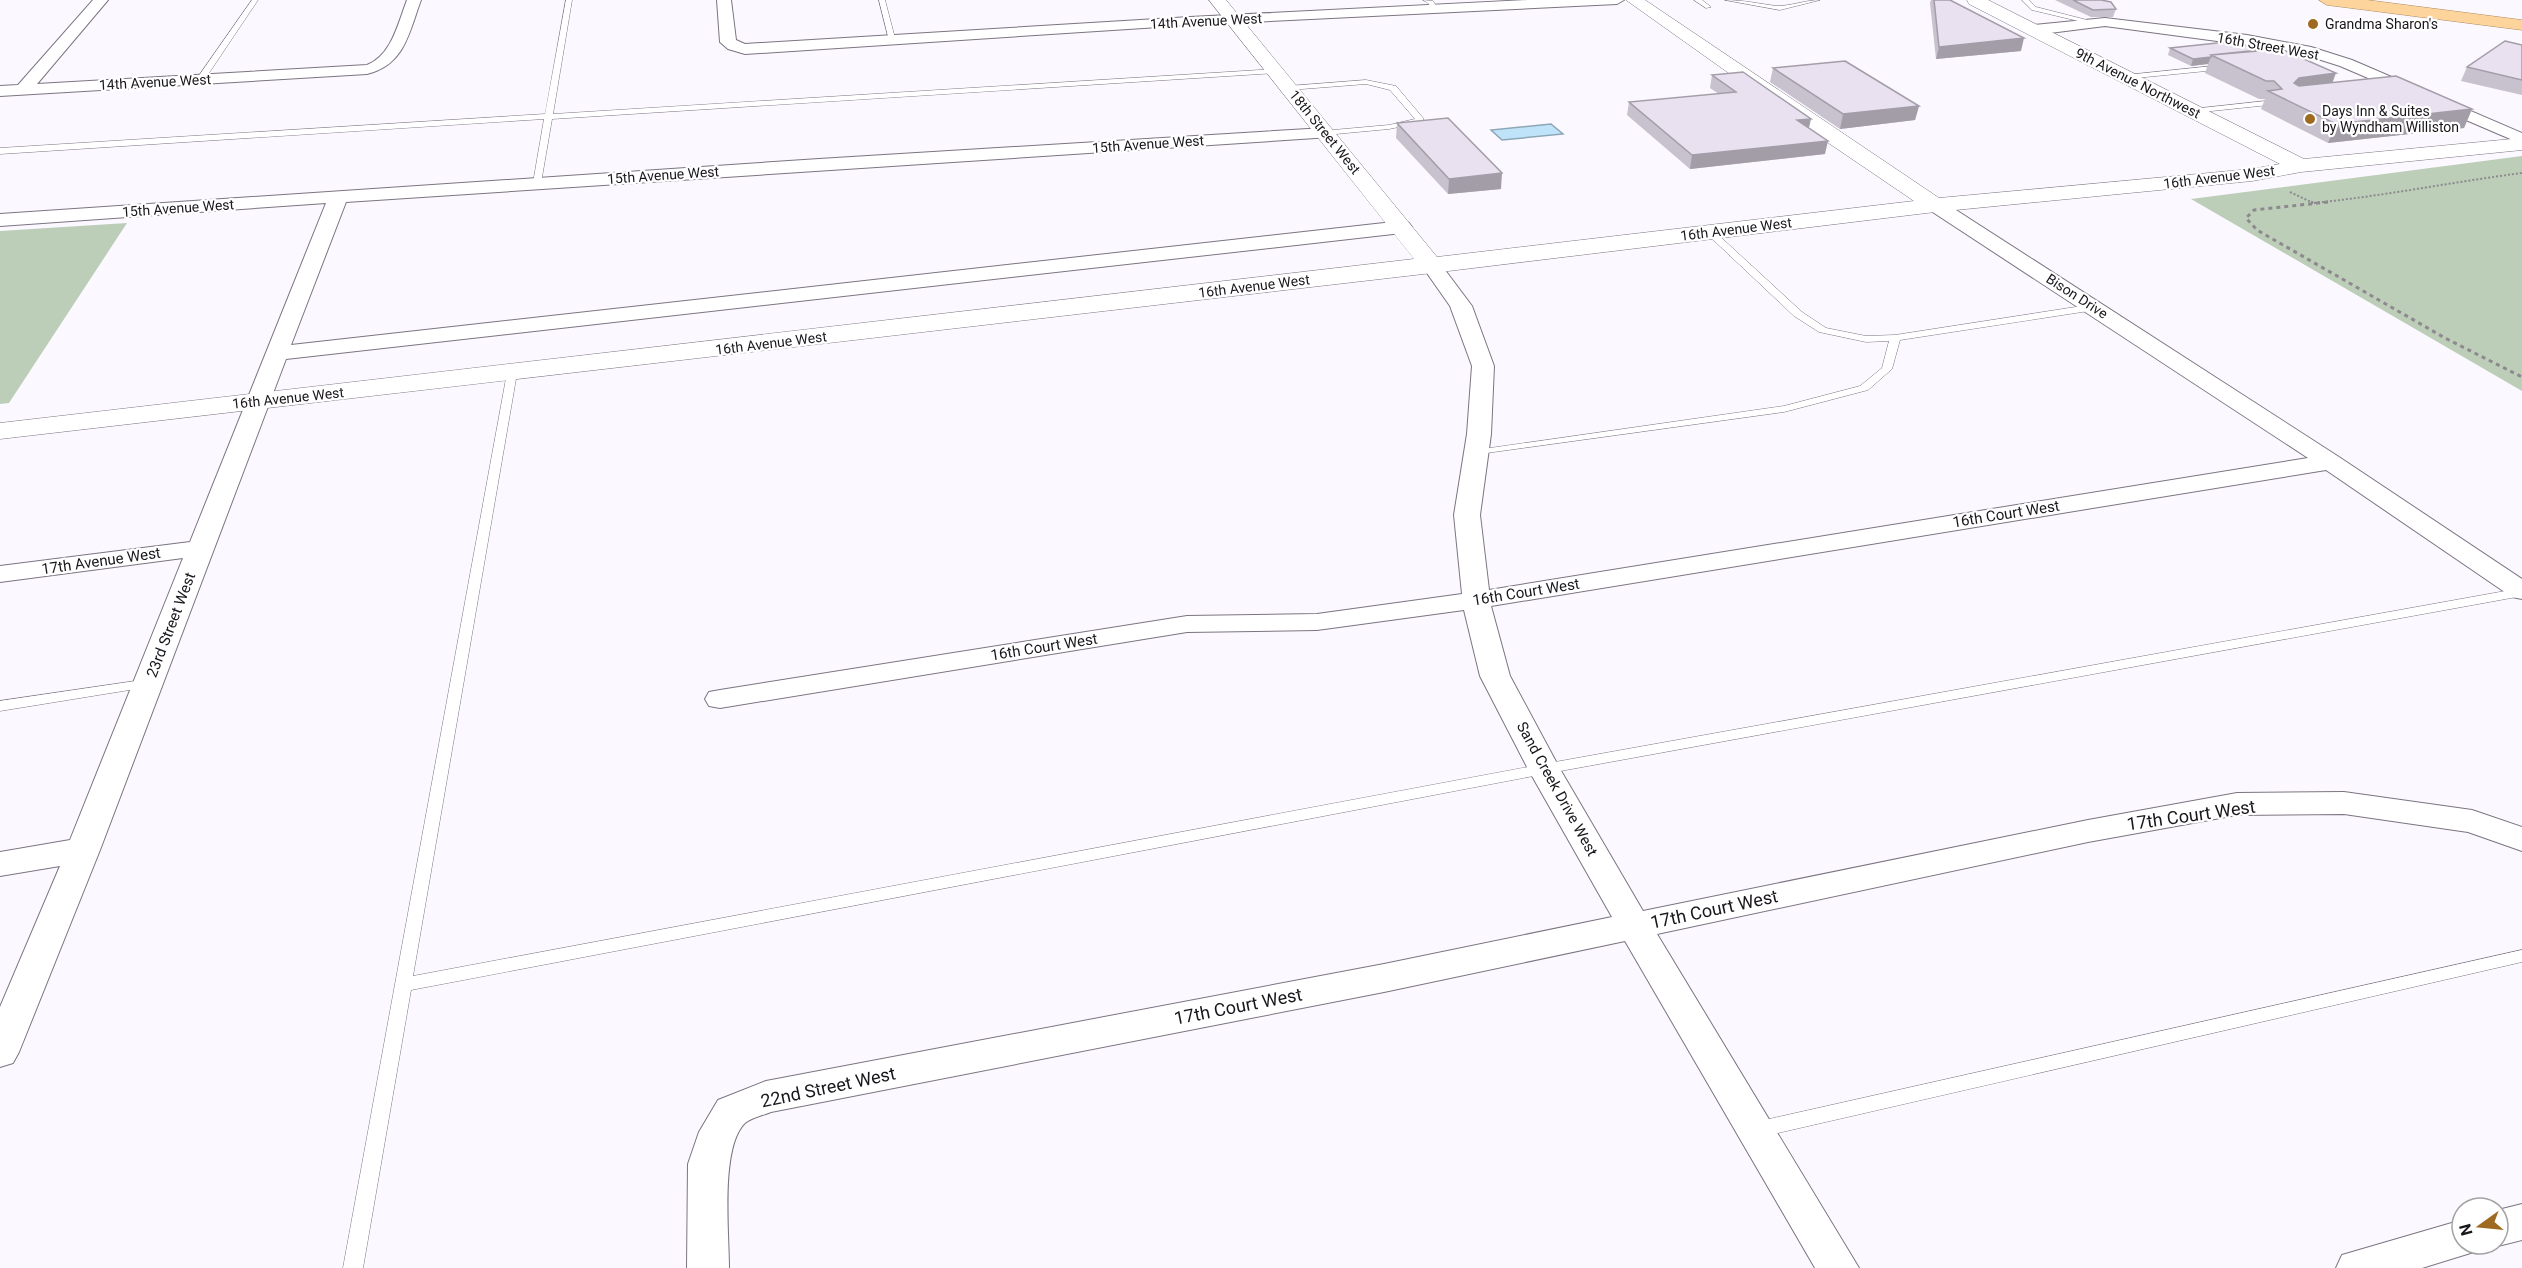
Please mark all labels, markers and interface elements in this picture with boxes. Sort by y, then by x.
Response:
street label: 14th Avenue West [1150,10,1263,32]
place label: Grandma Sharon's [2325,16,2438,32]
marker: Grandma Sharon's [2306,17,2320,31]
street label: 16th Street West [2216,29,2321,63]
street label: 9th Avenue Northwest [2073,45,2203,122]
street label: 14th Avenue West [99,71,212,93]
street label: 18th Street West [1286,87,1364,178]
place label: Days Inn & Suites by Wyndham Williston [2322,103,2459,135]
marker: Days Inn & Suites by Wyndham Williston [2303,112,2317,126]
street label: 15th Avenue West [1091,132,1205,156]
street label: 16th Avenue West [2162,162,2276,192]
street label: 15th Avenue West [606,163,720,187]
street label: 15th Avenue West [121,196,235,220]
street label: 16th Avenue West [1679,214,1793,244]
street label: Bison Drive [2043,270,2111,322]
street label: 16th Avenue West [1197,271,1311,301]
street label: 16th Avenue West [714,328,828,358]
street label: 16th Avenue West [231,384,345,412]
street label: 16th Court West [1951,497,2061,531]
street label: 17th Avenue West [40,544,162,578]
street label: 23rd Street West [143,570,199,680]
street label: 16th Court West [1471,575,1581,609]
street label: 16th Court West [989,630,1099,664]
street label: Sand Creek Drive West [1513,719,1601,859]
street label: 17th Court West [2125,796,2257,834]
street label: 17th Court West [1648,885,1780,933]
street label: 17th Court West [1172,983,1304,1029]
street label: 22nd Street West [759,1062,897,1112]
north arrow [2450,1196,2510,1256]
text: N [2455,1222,2477,1238]

